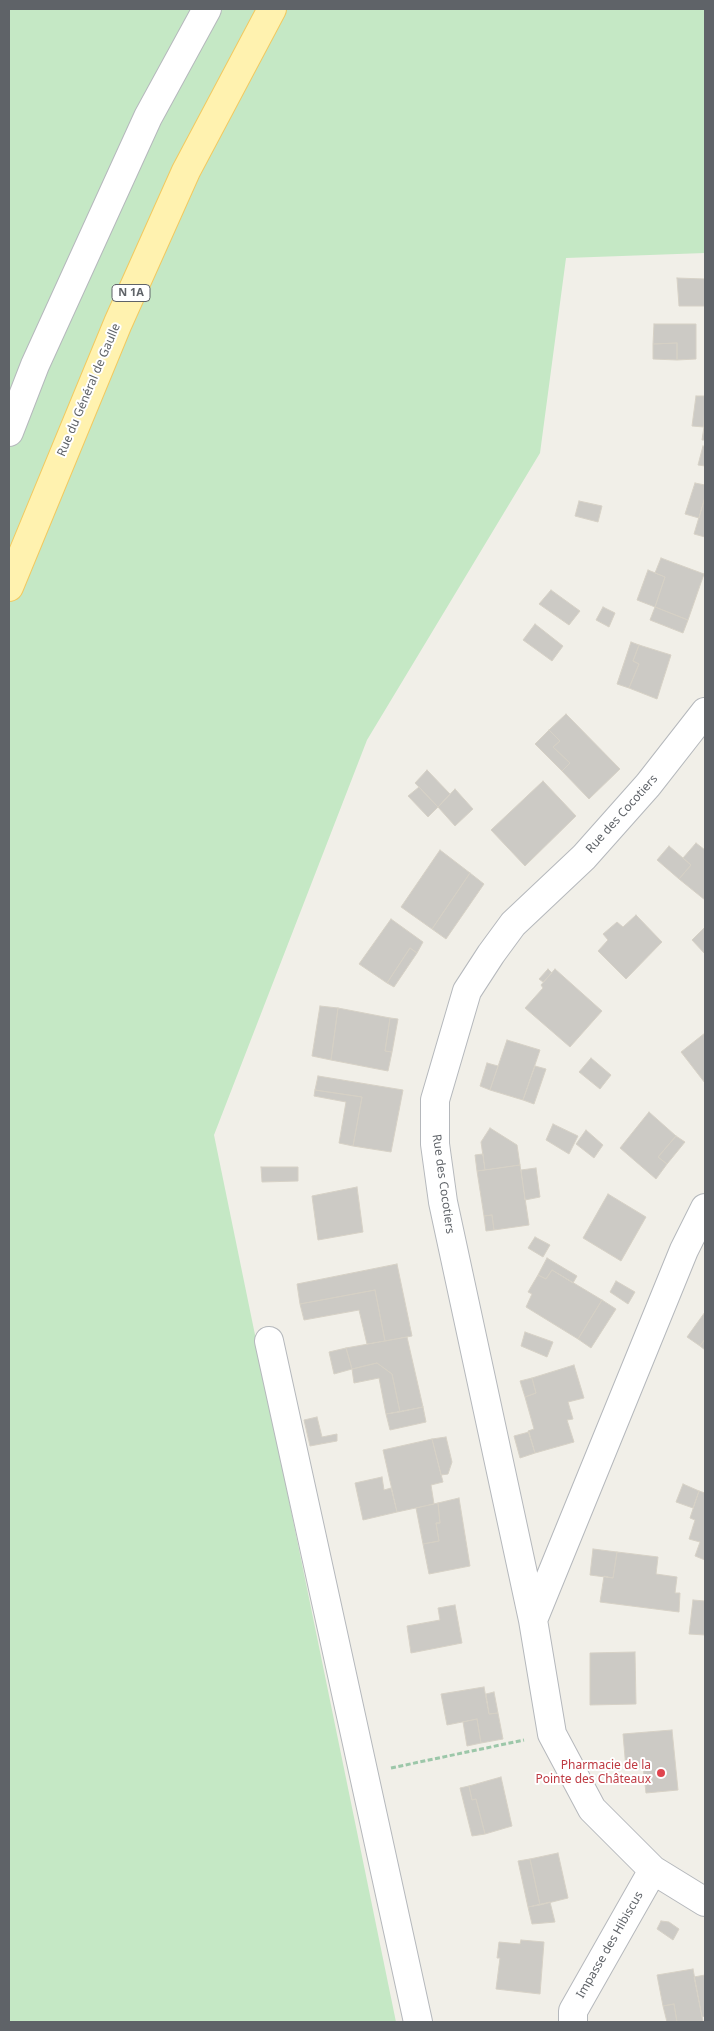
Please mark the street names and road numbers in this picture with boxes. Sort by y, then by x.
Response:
road number: N 1A [112,284,150,302]
street label: Rue du Général de Gaulle [54,321,124,459]
street label: Rue des Cocotiers [583,772,661,856]
street label: Rue des Cocotiers [429,1133,457,1235]
street label: Impasse des Hibiscus [574,1889,646,2001]

